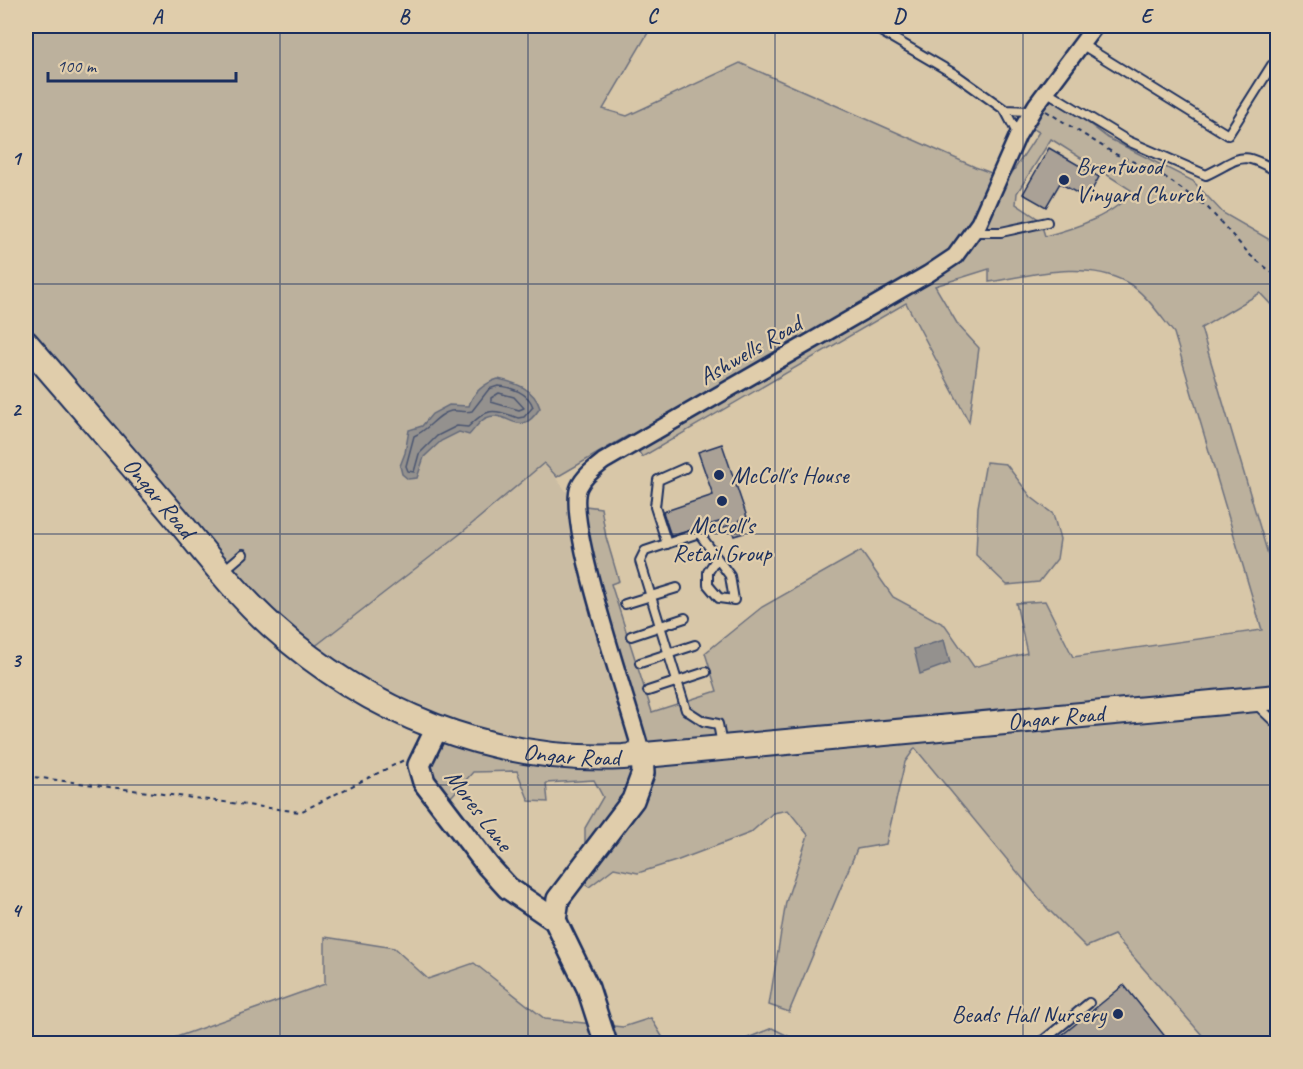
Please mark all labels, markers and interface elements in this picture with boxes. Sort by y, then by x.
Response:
text: A [152,4,164,29]
text: B [399,4,411,29]
text: C [647,4,659,29]
text: D [893,4,907,29]
text: E [1141,4,1155,29]
scale bar [48,45,236,83]
text: 100 m [57,55,98,77]
text: 1 [12,146,23,171]
place label: Brentwood Vinyard Church [1076,151,1205,209]
marker: Brentwood Vinyard Church [1057,173,1071,187]
street label: Ashwells Road [693,307,810,391]
text: 2 [12,397,23,422]
street label: Ongar Road [116,451,204,547]
place label: McColl's House [731,460,851,490]
marker: McColl's House [712,468,726,482]
marker: McColl's Retail Group [715,494,729,508]
place label: McColl's Retail Group [672,510,772,568]
text: 3 [12,648,23,673]
street label: Ongar Road [1006,698,1109,737]
street label: Ongar Road [521,736,624,773]
street label: Mores Lane [438,763,521,859]
text: 4 [12,898,24,923]
place label: Beads Hall Nursery [951,999,1108,1029]
marker: Beads Hall Nursery [1111,1007,1125,1021]

